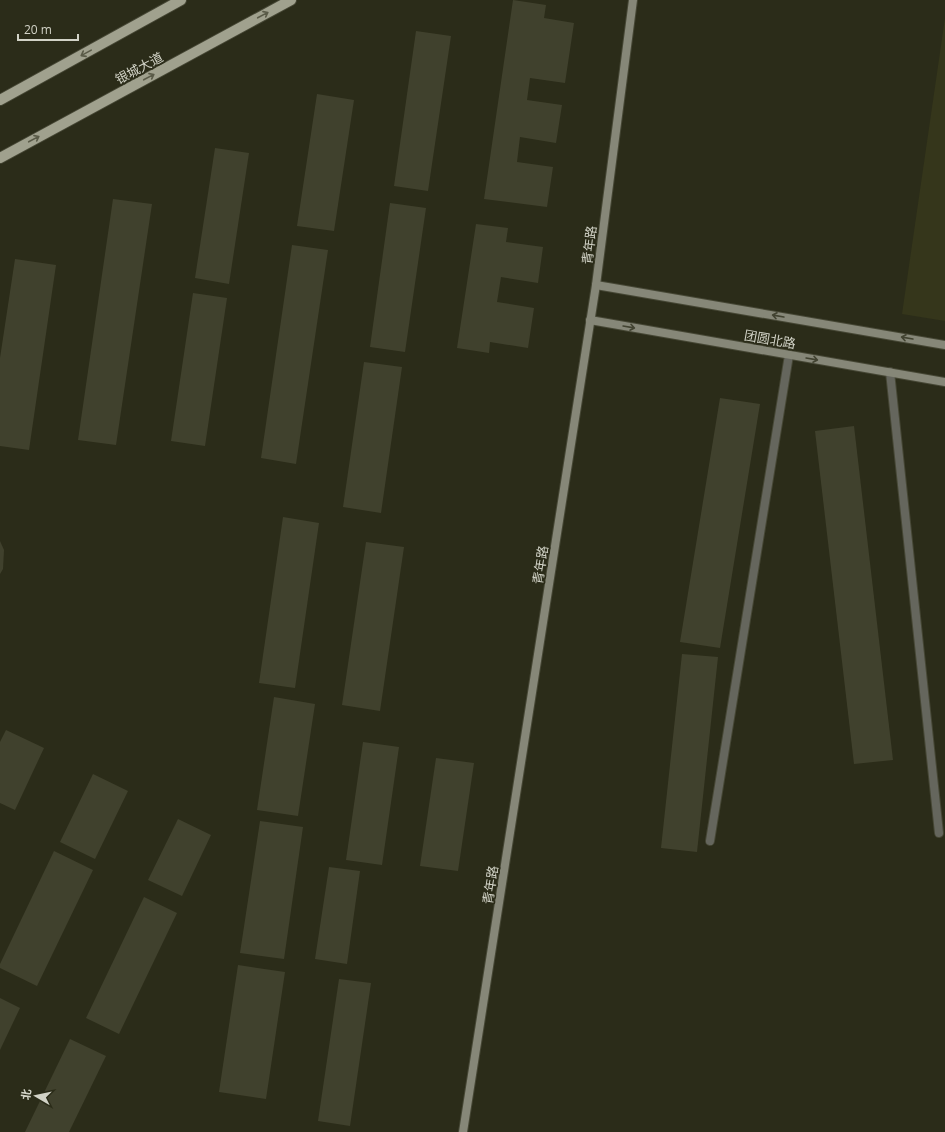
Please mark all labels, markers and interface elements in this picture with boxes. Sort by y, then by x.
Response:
one-way arrow [257,11,269,19]
scale bar [18,16,78,42]
text: 20 m [24,21,52,38]
street label: 银城大道 [112,48,166,88]
one-way arrow [80,49,92,57]
one-way arrow [142,73,154,81]
one-way arrow [28,135,40,143]
street label: 青年路 [578,225,600,265]
one-way arrow [772,312,785,320]
one-way arrow [622,323,635,331]
street label: 团圆北路 [743,326,797,352]
one-way arrow [900,334,913,342]
one-way arrow [805,355,818,363]
street label: 青年路 [528,544,552,586]
street label: 青年路 [478,864,502,906]
north arrow [16,1076,56,1116]
text: 北 [17,1088,34,1101]

